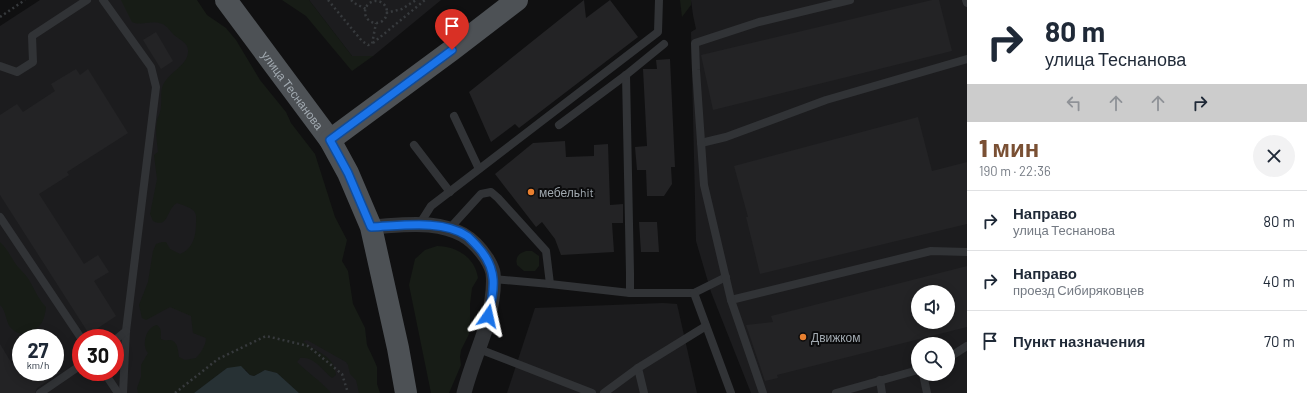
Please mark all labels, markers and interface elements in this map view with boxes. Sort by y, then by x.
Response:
pin [435,9,469,50]
text: 80 m [1045,14,1105,48]
icon: arrive [441,15,463,37]
icon: right [979,16,1031,68]
street label: улица Теснанова [258,48,327,132]
text: улица Теснанова [1045,48,1186,70]
icon: left [1063,92,1085,114]
icon: ahead [1105,92,1127,114]
icon: ahead [1147,92,1169,114]
icon: right [1189,92,1211,114]
text: 1 мин [979,133,1039,162]
button: close [1253,135,1295,177]
text: 190 m · 22:36 [979,163,1051,179]
place label: мебельhit [539,185,594,199]
marker: мебельhit [526,187,536,197]
text: Направо [1013,204,1077,222]
icon: right [979,210,1001,232]
text: 80 m [1263,212,1295,230]
text: улица Теснанова [1013,222,1115,238]
text: Направо [1013,264,1077,282]
icon: right [979,270,1001,292]
text: 40 m [1263,272,1295,290]
text: проезд Сибиряковцев [1013,282,1144,298]
map controls [911,285,955,381]
button: sound [911,285,955,329]
position arrow [467,295,509,337]
speed limit sign: 30 [72,329,124,381]
place label: Движком [811,330,861,345]
icon: arrive [979,330,1001,352]
marker: Движком [798,332,808,342]
text: Пункт назначения [1013,332,1145,350]
text: 70 m [1264,332,1295,350]
button: search [911,337,955,381]
text: 27 [27,338,49,362]
text: km/h [27,359,49,371]

